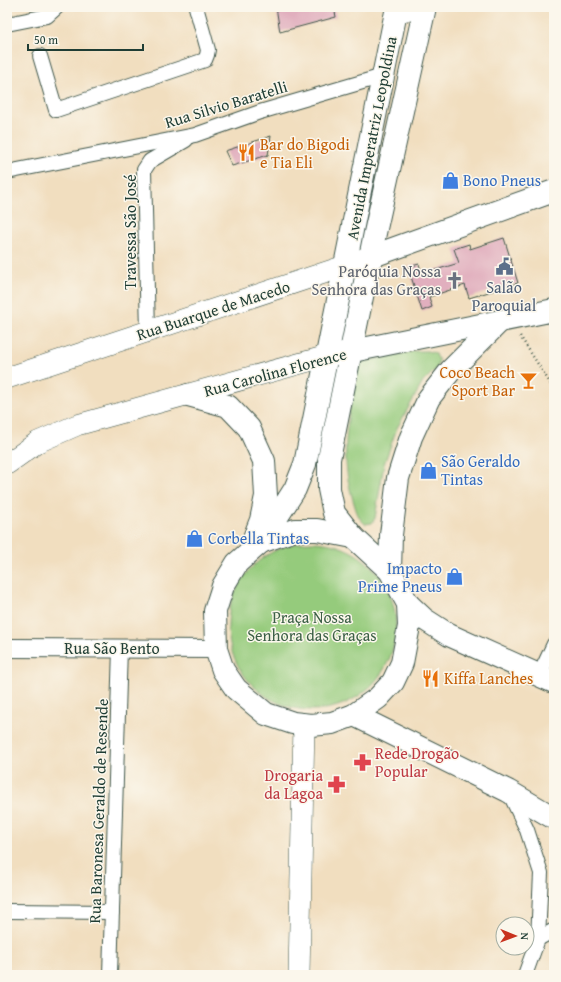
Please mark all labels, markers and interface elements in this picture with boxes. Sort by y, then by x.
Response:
scale bar [28,26,143,52]
text: 50 m [34,31,58,48]
street label: Avenida Imperatriz Leopoldina [339,34,403,242]
street label: Rua Silvio Baratelli [162,74,291,134]
place label: Bar do Bigodi e Tia Eli [260,132,350,174]
restaurant icon: Bar do Bigodi e Tia Eli [237,143,257,163]
place label: Bono Pneus [463,168,541,192]
shop icon: Bono Pneus [440,170,460,190]
street label: Travessa São José [118,174,142,290]
public building icon: Salão Paroquial [494,256,514,276]
place label: Paróquia Nossa Senhora das Graças [312,259,441,301]
church icon: Paróquia Nossa Senhora das Graças [444,270,464,290]
street label: Rua Buarque de Macedo [133,274,293,346]
place label: Salão Paroquial [472,275,537,317]
street label: Rua Carolina Florence [201,341,349,403]
place label: Coco Beach Sport Bar [439,360,515,402]
bar icon: Coco Beach Sport Bar [518,371,538,391]
place label: São Geraldo Tintas [441,449,520,491]
shop icon: São Geraldo Tintas [418,460,438,480]
place label: Corbella Tintas [208,526,309,550]
shop icon: Corbella Tintas [185,528,205,548]
place label: Impacto Prime Pneus [358,556,442,598]
shop icon: Impacto Prime Pneus [445,567,465,587]
park label: Praça Nossa Senhora das Graças [247,605,377,647]
street label: Rua São Bento [64,636,160,660]
place label: Kiffa Lanches [444,666,533,690]
restaurant icon: Kiffa Lanches [421,668,441,688]
street label: Rua Baronesa Geraldo de Resende [82,698,114,924]
place label: Rede Drogão Popular [375,741,459,783]
pharmacy icon: Rede Drogão Popular [352,752,372,772]
place label: Drogaria da Lagoa [264,763,323,805]
pharmacy icon: Drogaria da Lagoa [326,774,346,794]
north arrow [495,916,535,956]
text: N [517,932,533,941]

